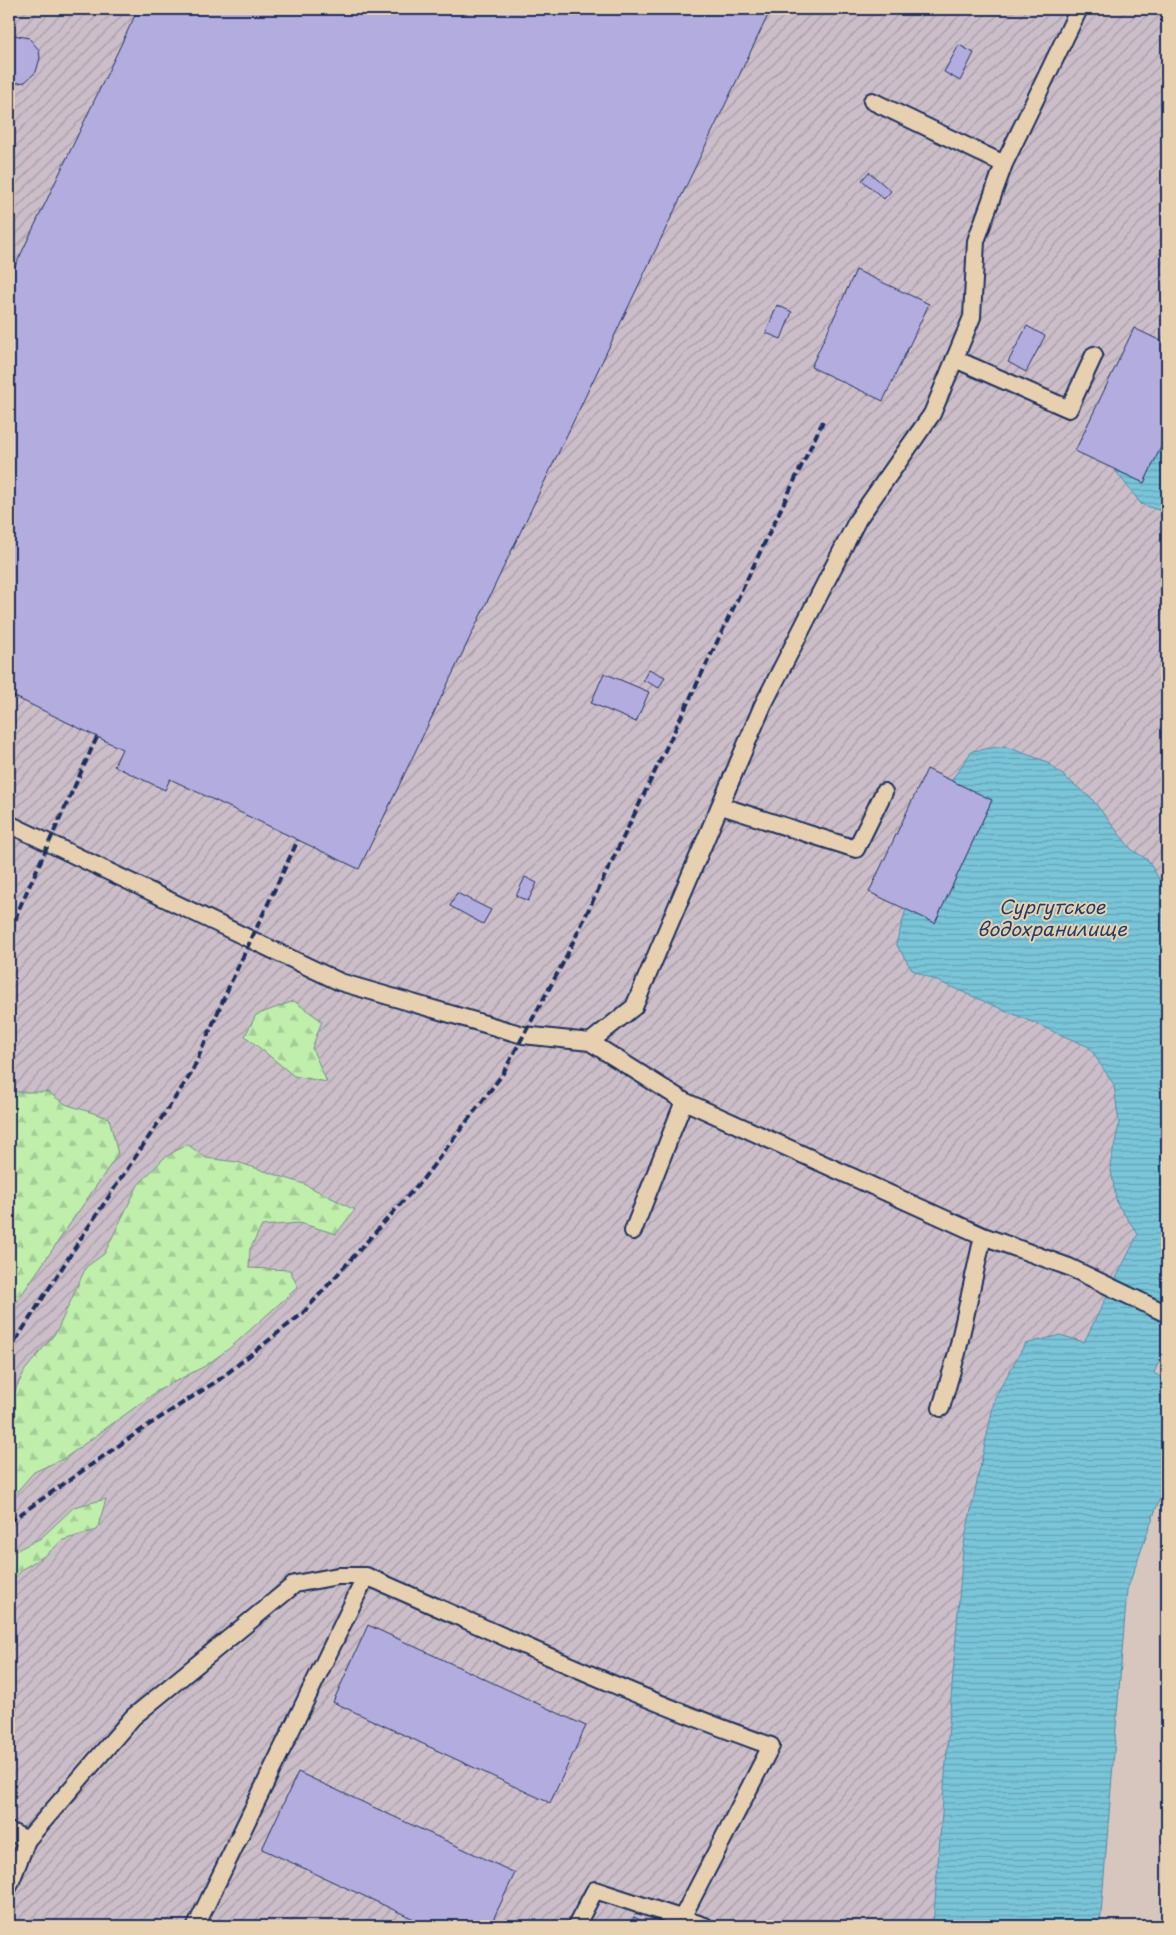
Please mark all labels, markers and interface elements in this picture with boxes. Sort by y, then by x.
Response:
water label: Сургутское водохранилище [977,892,1127,942]

